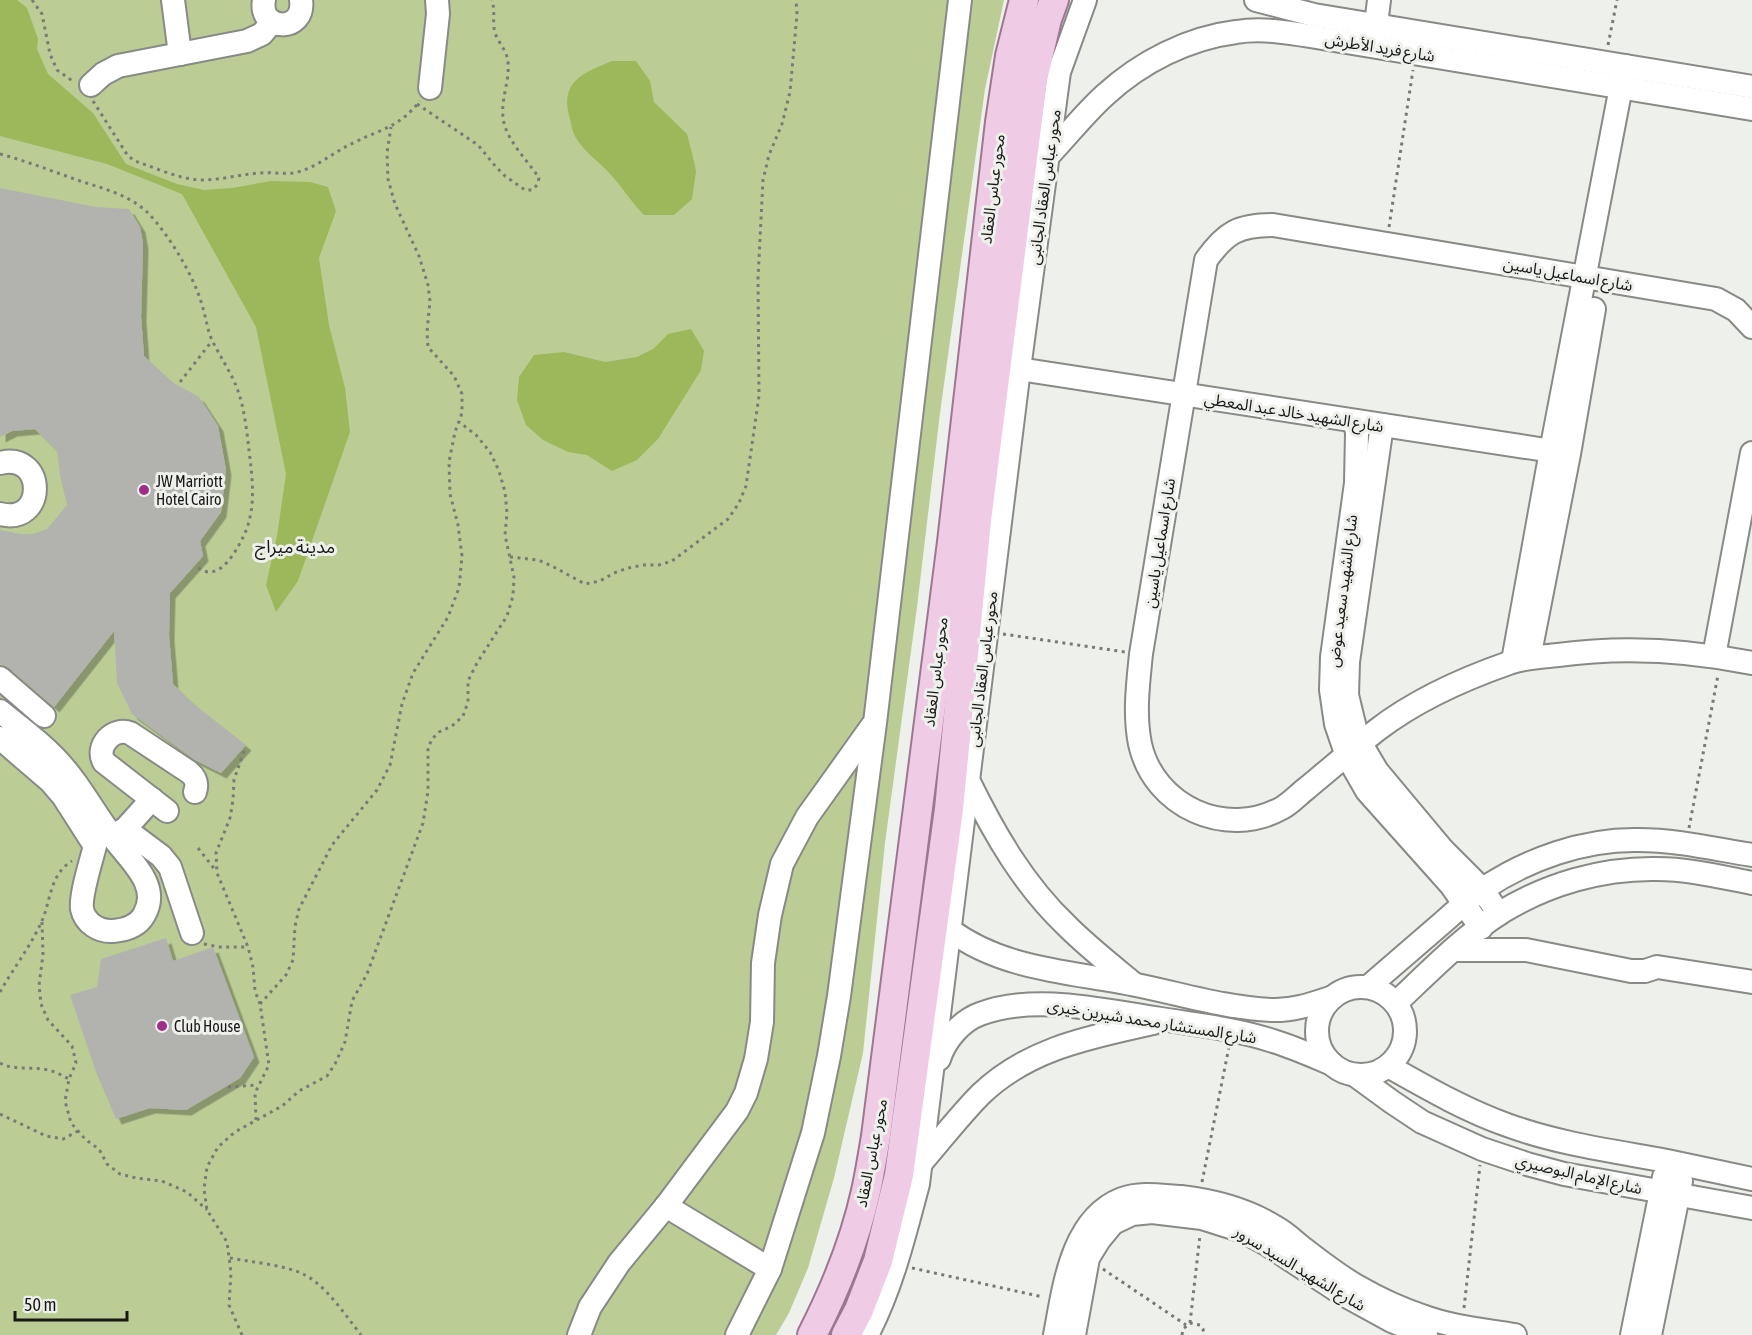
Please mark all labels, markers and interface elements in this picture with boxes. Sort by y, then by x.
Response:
street label: شارع فريد الأطرش [1323,29,1436,69]
street label: محور عباس العقاد الجانبى [1024,108,1065,266]
street label: محور عباس العقاد [976,133,1009,245]
street label: شارع اسماعيل ياسين [1501,254,1634,298]
street label: شارع الشهيد خالد عبد المعطي [1202,389,1385,439]
place label: JW Marriott Hotel Cairo [156,472,223,508]
street label: شارع اسماعيل ياسين [1140,477,1182,610]
marker: JW Marriott Hotel Cairo [137,483,151,497]
street label: شارع الشهيد سعيد عوض [1324,514,1364,669]
district label: مدينة ميراج [255,536,335,560]
street label: محور عباس العقاد الجانبى [963,590,1001,748]
street label: محور عباس العقاد [919,616,952,728]
street label: شارع المستشار محمد شيرين خيرى [1045,996,1258,1050]
place label: Club House [174,1017,240,1035]
marker: Club House [155,1019,169,1033]
street label: محور عباس العقاد [852,1097,891,1209]
street label: شارع الإمام البوصيري [1513,1151,1644,1201]
street label: شارع الشهيد السيد سرور [1228,1221,1369,1318]
scale bar [15,1284,128,1322]
text: 50 m [24,1294,56,1315]

